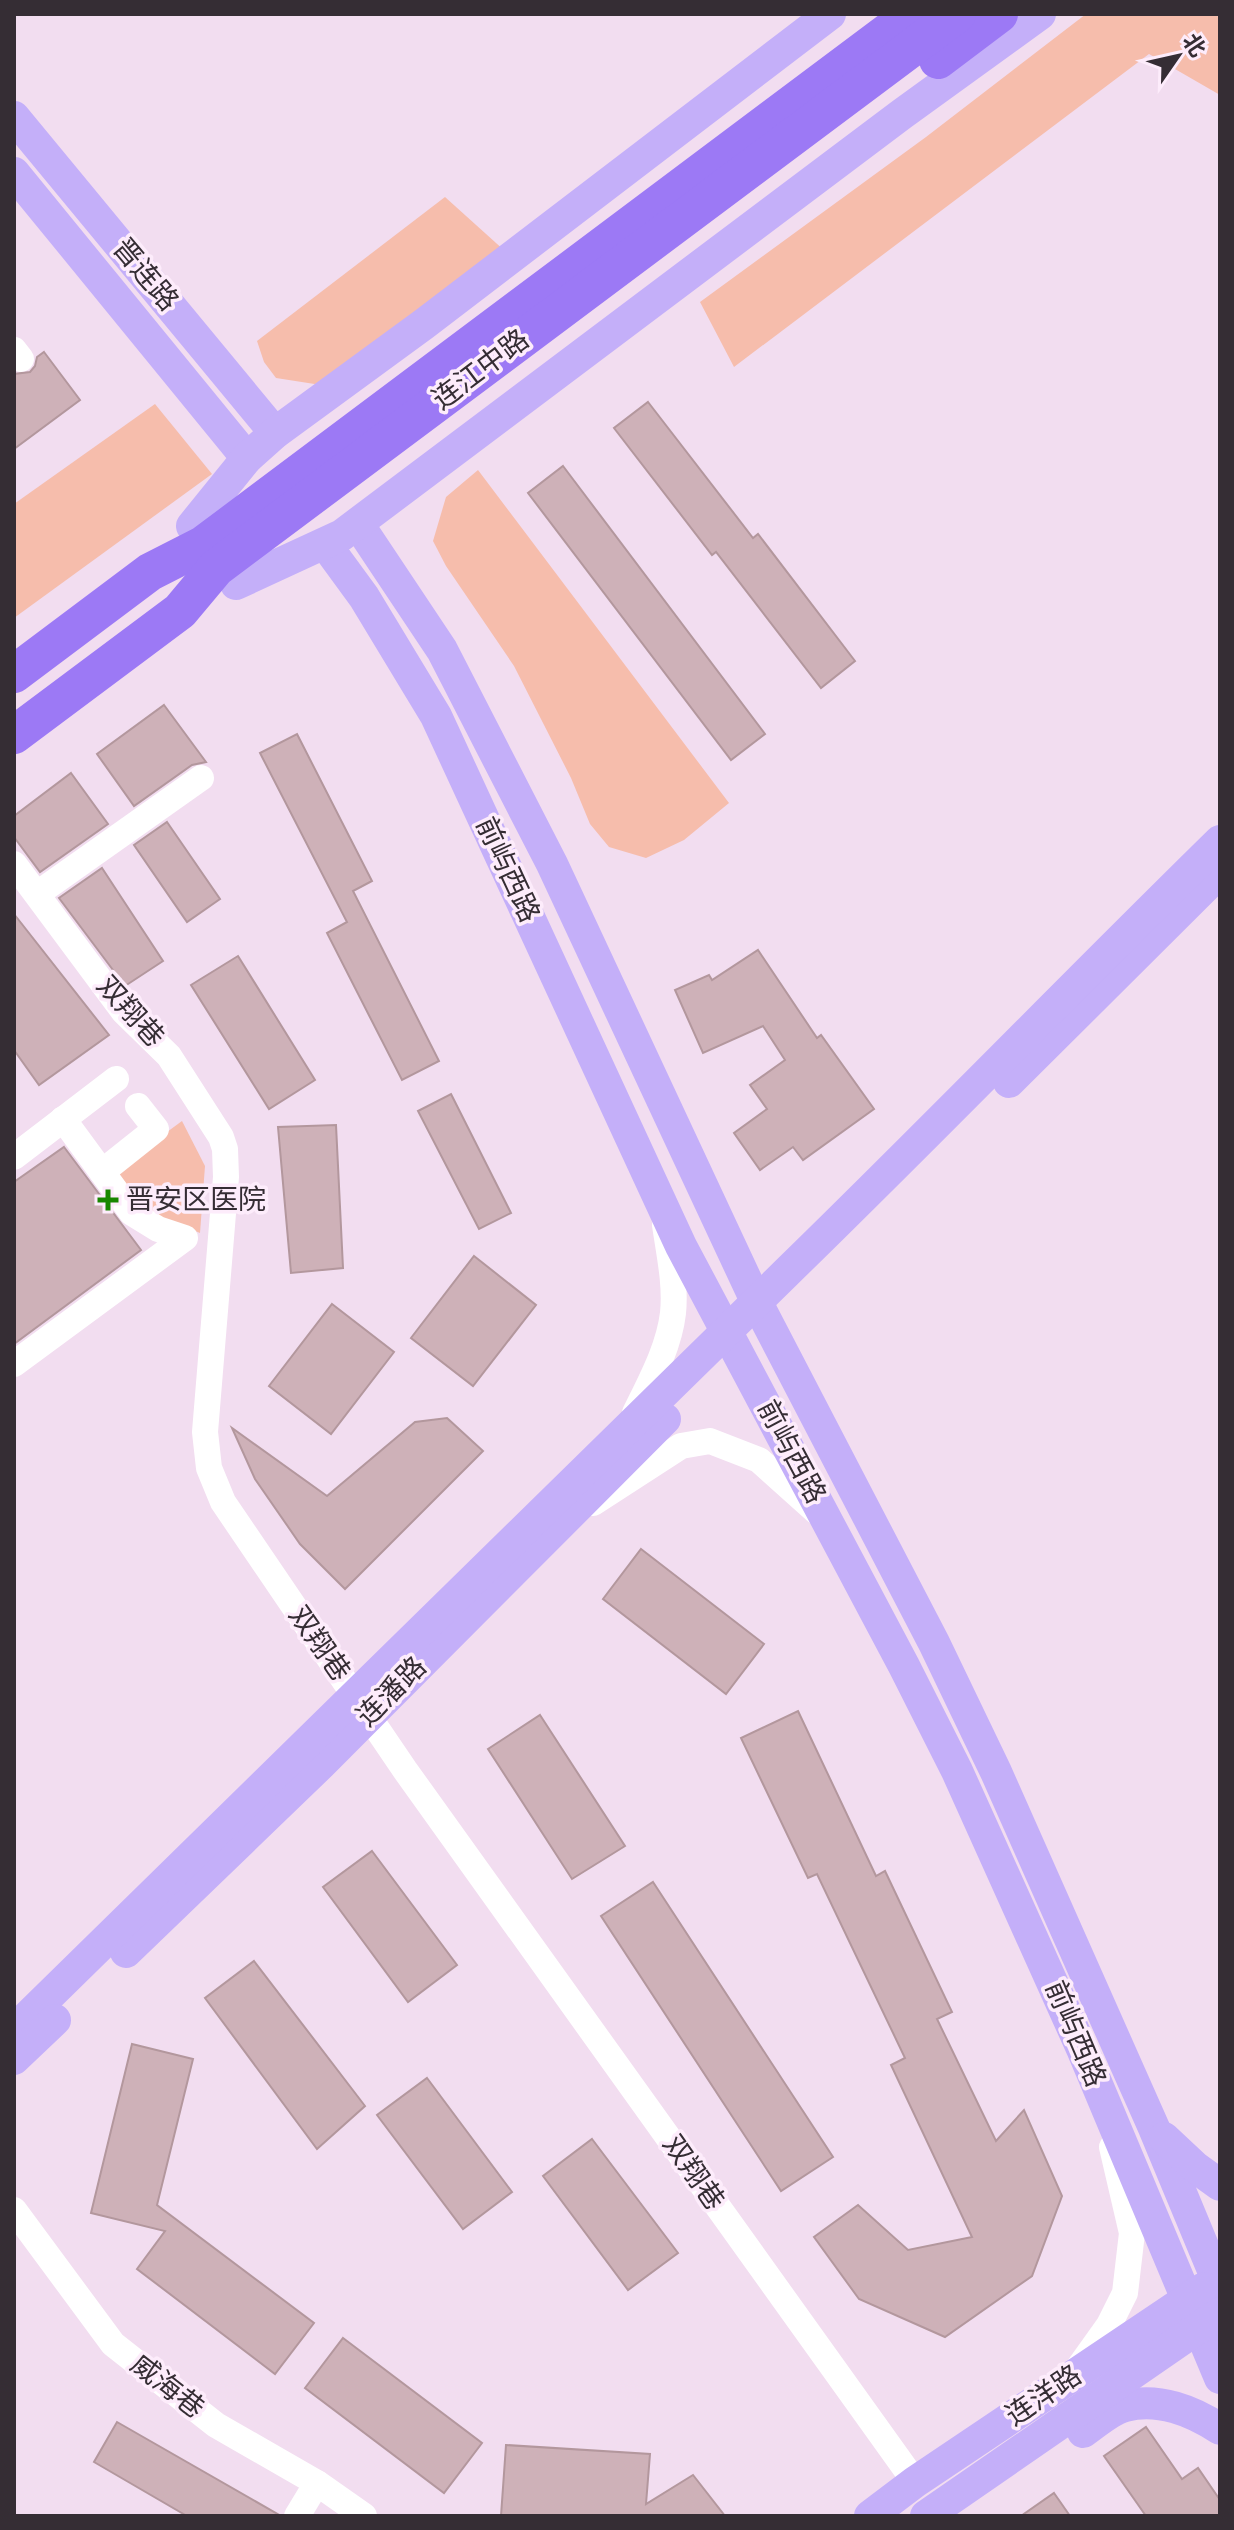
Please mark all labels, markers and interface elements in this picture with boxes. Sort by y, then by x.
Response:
north arrow [1138,16,1218,96]
text: 北 [1174,27,1213,64]
street label: 晋连路 [102,229,188,321]
street label: 连江中路 [423,319,539,421]
street label: 前屿西路 [464,810,550,930]
street label: 双翔巷 [86,966,174,1058]
place label: 晋安区医院 [126,1179,266,1222]
marker: 晋安区医院 [97,1189,119,1211]
street label: 前屿西路 [746,1392,836,1512]
street label: 双翔巷 [277,1597,361,1691]
street label: 连潘路 [347,1647,437,1737]
street label: 前屿西路 [1033,1974,1117,2094]
street label: 双翔巷 [651,2126,735,2220]
street label: 威海巷 [121,2344,213,2430]
street label: 连洋路 [997,2355,1091,2437]

